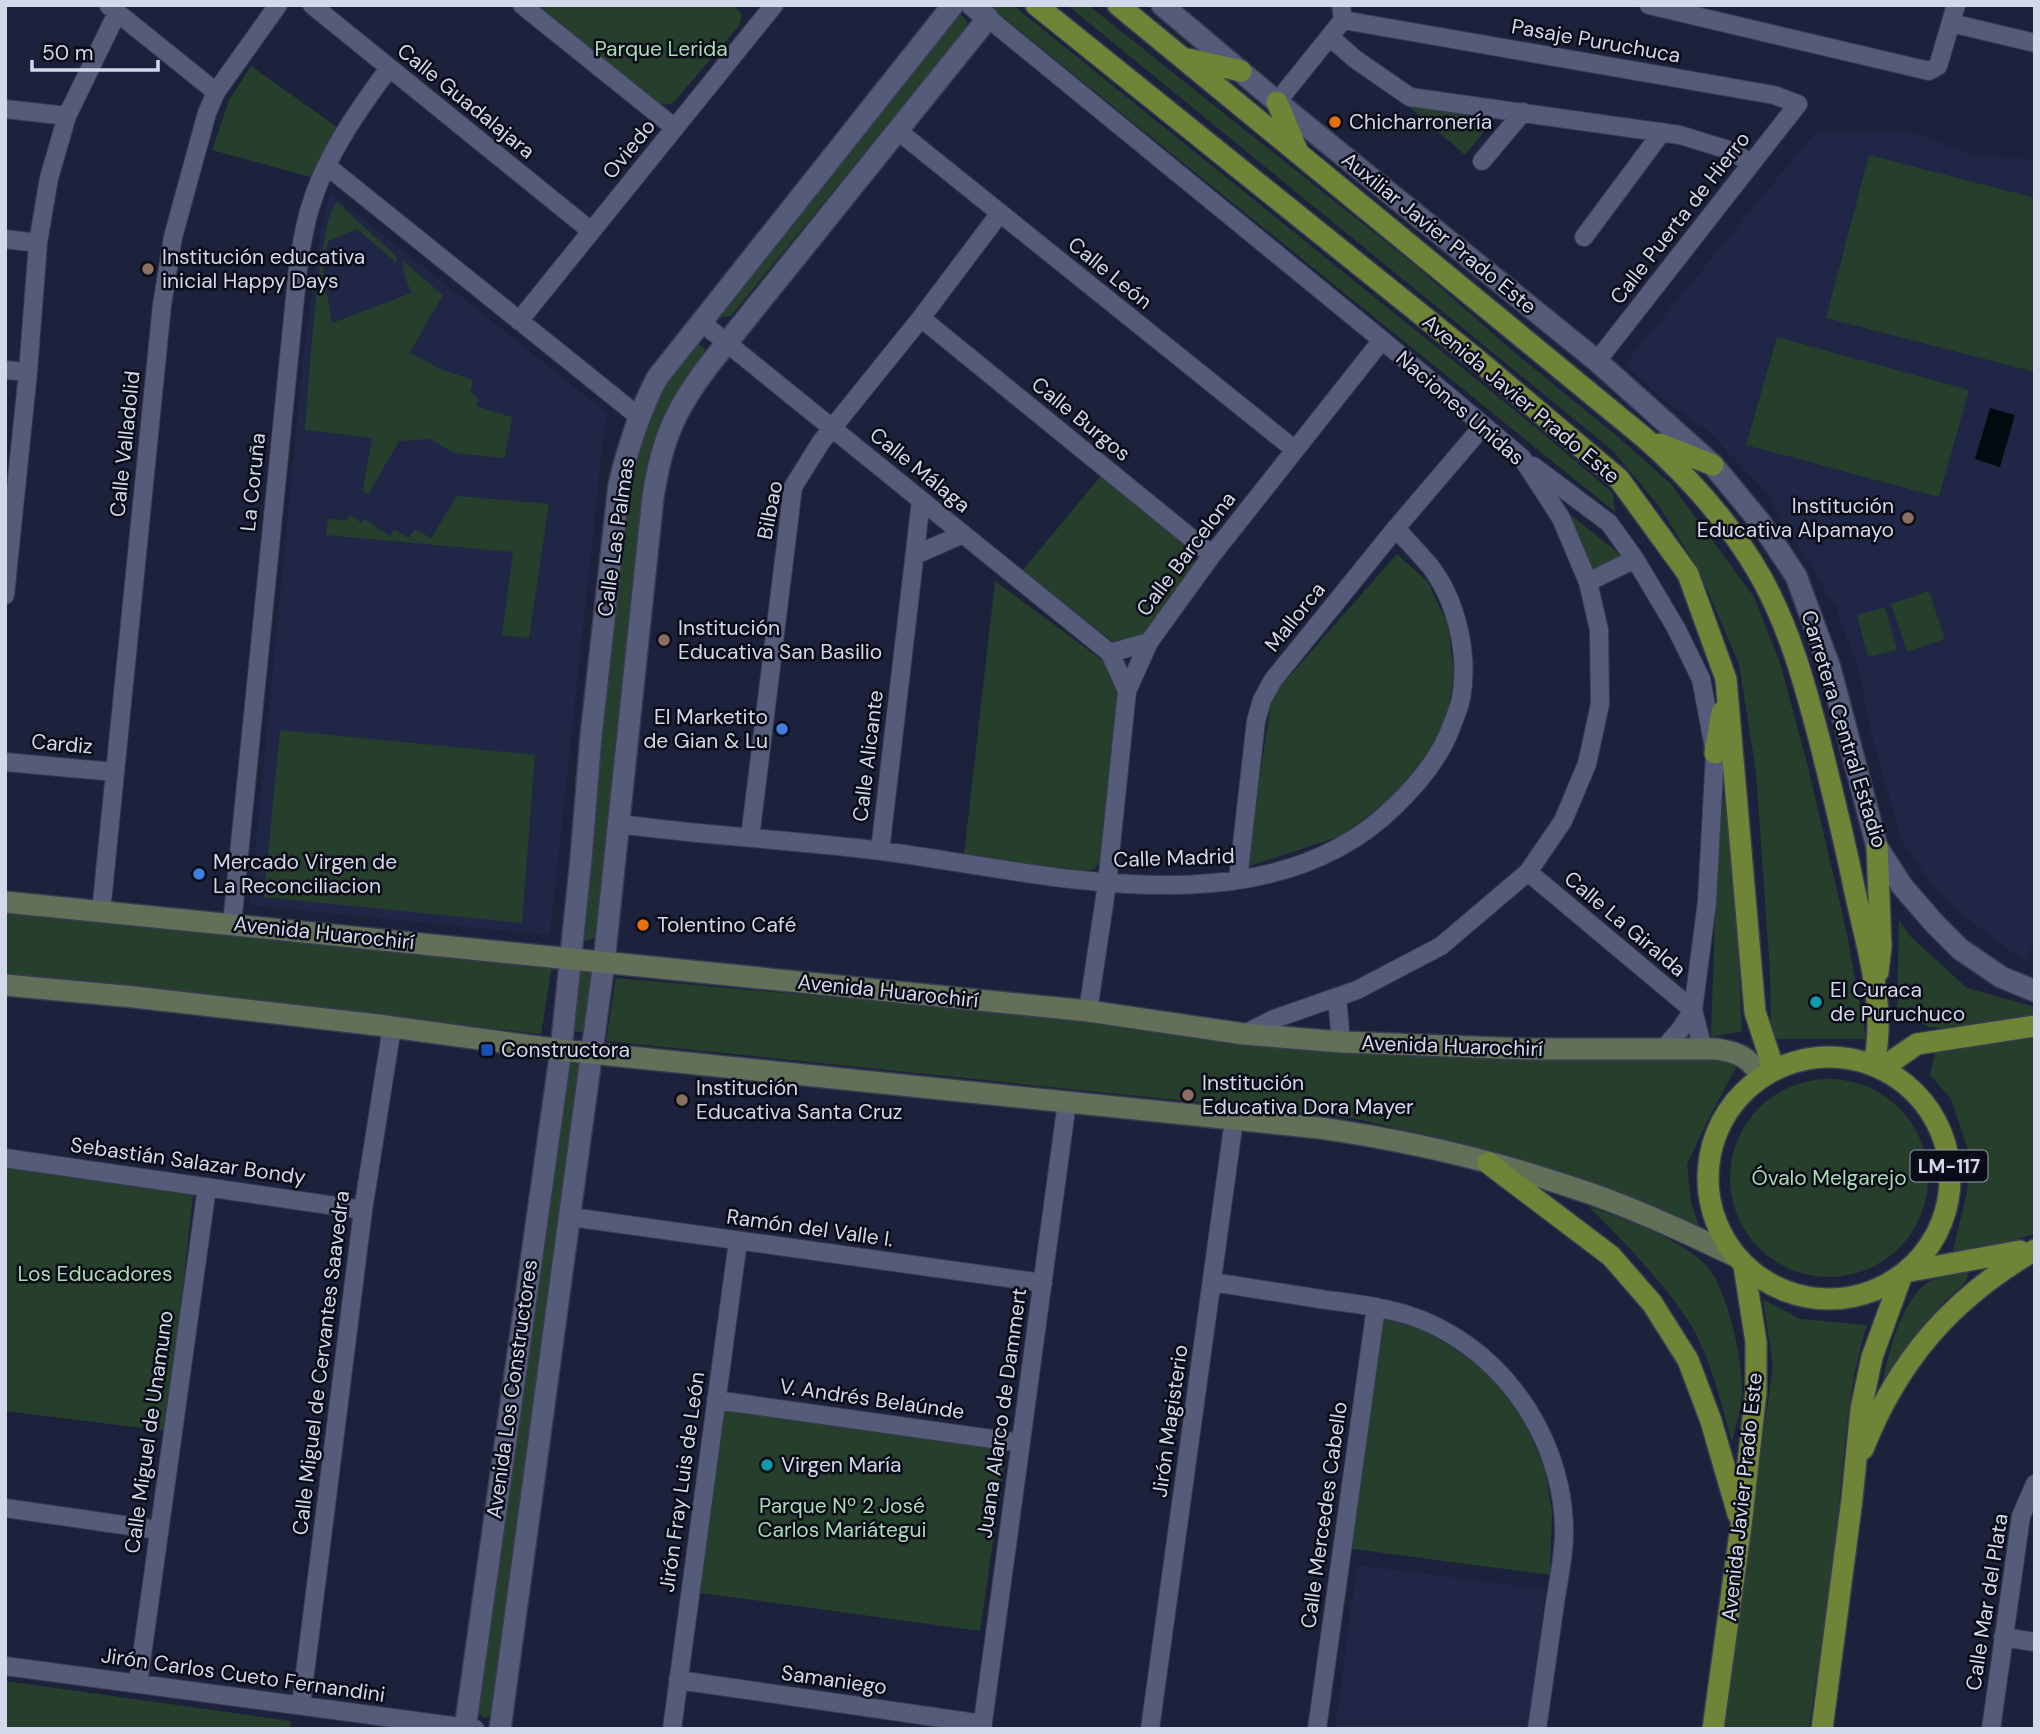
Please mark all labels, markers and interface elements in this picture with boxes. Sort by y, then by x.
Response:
street label: Pasaje Puruchuca [1509,12,1683,70]
scale bar [32,28,158,72]
park label: Parque Lerida [594,35,728,63]
street label: Calle Guadalajara [391,37,541,165]
text: 50 m [42,39,93,67]
place label: Chicharronería [1349,108,1492,136]
street label: Oviedo [596,113,662,185]
marker: Chicharronería [1327,114,1343,130]
street label: Calle Puerta de Hierro [1604,126,1756,310]
street label: Auxiliar Javier Prado Este [1336,146,1542,320]
street label: Calle León [1062,231,1158,315]
place label: Institución educativa inicial Happy Days [162,243,365,295]
marker: Institución educativa inicial Happy Days [140,261,156,277]
street label: Avenida Javier Prado Este [1416,308,1626,490]
street label: Naciones Unidas [1390,344,1530,472]
street label: Calle Valladolid [103,369,147,519]
street label: Calle Burgos [1026,370,1136,468]
street label: Calle Málaga [864,421,976,519]
street label: La Coruña [234,431,272,533]
street label: Calle Las Palmas [591,456,641,618]
street label: Bilbao [751,478,789,542]
street label: Calle Barcelona [1130,486,1242,622]
place label: Institución Educativa Alpamayo [1697,492,1894,544]
marker: Institución Educativa Alpamayo [1900,510,1916,526]
street label: Mallorca [1258,576,1332,658]
street label: Carretera Central Estadio [1795,607,1893,851]
place label: Institución Educativa San Basilio [678,614,882,666]
marker: Institución Educativa San Basilio [656,632,672,648]
street label: Calle Alicante [846,689,890,823]
place label: El Marketito de Gian & Lu [643,703,768,755]
marker: El Marketito de Gian & Lu [774,721,790,737]
street label: Cardiz [30,727,94,761]
street label: Calle Madrid [1113,842,1235,874]
place label: Mercado Virgen de La Reconciliacion [213,848,397,900]
street label: Calle La Giralda [1558,865,1692,983]
marker: Mercado Virgen de La Reconciliacion [191,866,207,882]
street label: Avenida Huarochirí [232,910,416,956]
place label: Tolentino Café [657,911,797,939]
marker: Tolentino Café [635,917,651,933]
street label: Avenida Huarochirí [796,968,980,1014]
place label: El Curaca de Puruchuco [1830,976,1965,1028]
marker: El Curaca de Puruchuco [1808,994,1824,1010]
street label: Avenida Huarochirí [1361,1029,1544,1063]
place label: Constructora [501,1036,630,1064]
marker: Constructora [479,1042,495,1058]
place label: Institución Educativa Dora Mayer [1202,1069,1414,1121]
place label: Institución Educativa Santa Cruz [696,1074,902,1126]
marker: Institución Educativa Dora Mayer [1180,1087,1196,1103]
marker: Institución Educativa Santa Cruz [674,1092,690,1108]
street label: Sebastián Salazar Bondy [69,1131,308,1191]
road number: LM-117 [1910,1150,1988,1182]
park label: Óvalo Melgarejo [1751,1164,1907,1192]
street label: Calle Miguel de Cervantes Saavedra [286,1189,356,1537]
street label: Ramón del Valle I. [725,1202,895,1254]
street label: Avenida Los Constructores [480,1258,544,1520]
park label: Los Educadores [17,1260,173,1288]
street label: Juana Alarco de Dammert [971,1286,1033,1540]
street label: Calle Miguel de Unamuno [118,1309,180,1555]
street label: Jirón Magisterio [1145,1343,1195,1499]
street label: Jirón Fray Luis de León [653,1370,711,1594]
street label: Avenida Javier Prado Este [1715,1371,1769,1623]
street label: V. Andrés Belaúnde [778,1372,966,1426]
street label: Calle Mercedes Cabello [1294,1400,1354,1630]
place label: Virgen María [781,1451,901,1479]
marker: Virgen María [759,1457,775,1473]
park label: Parque Nº 2 José Carlos Mariátegui [757,1492,927,1544]
street label: Calle Mar del Plata [1959,1511,2015,1693]
street label: Jirón Carlos Cueto Fernandini [99,1641,387,1709]
street label: Samaniego [779,1659,889,1701]

